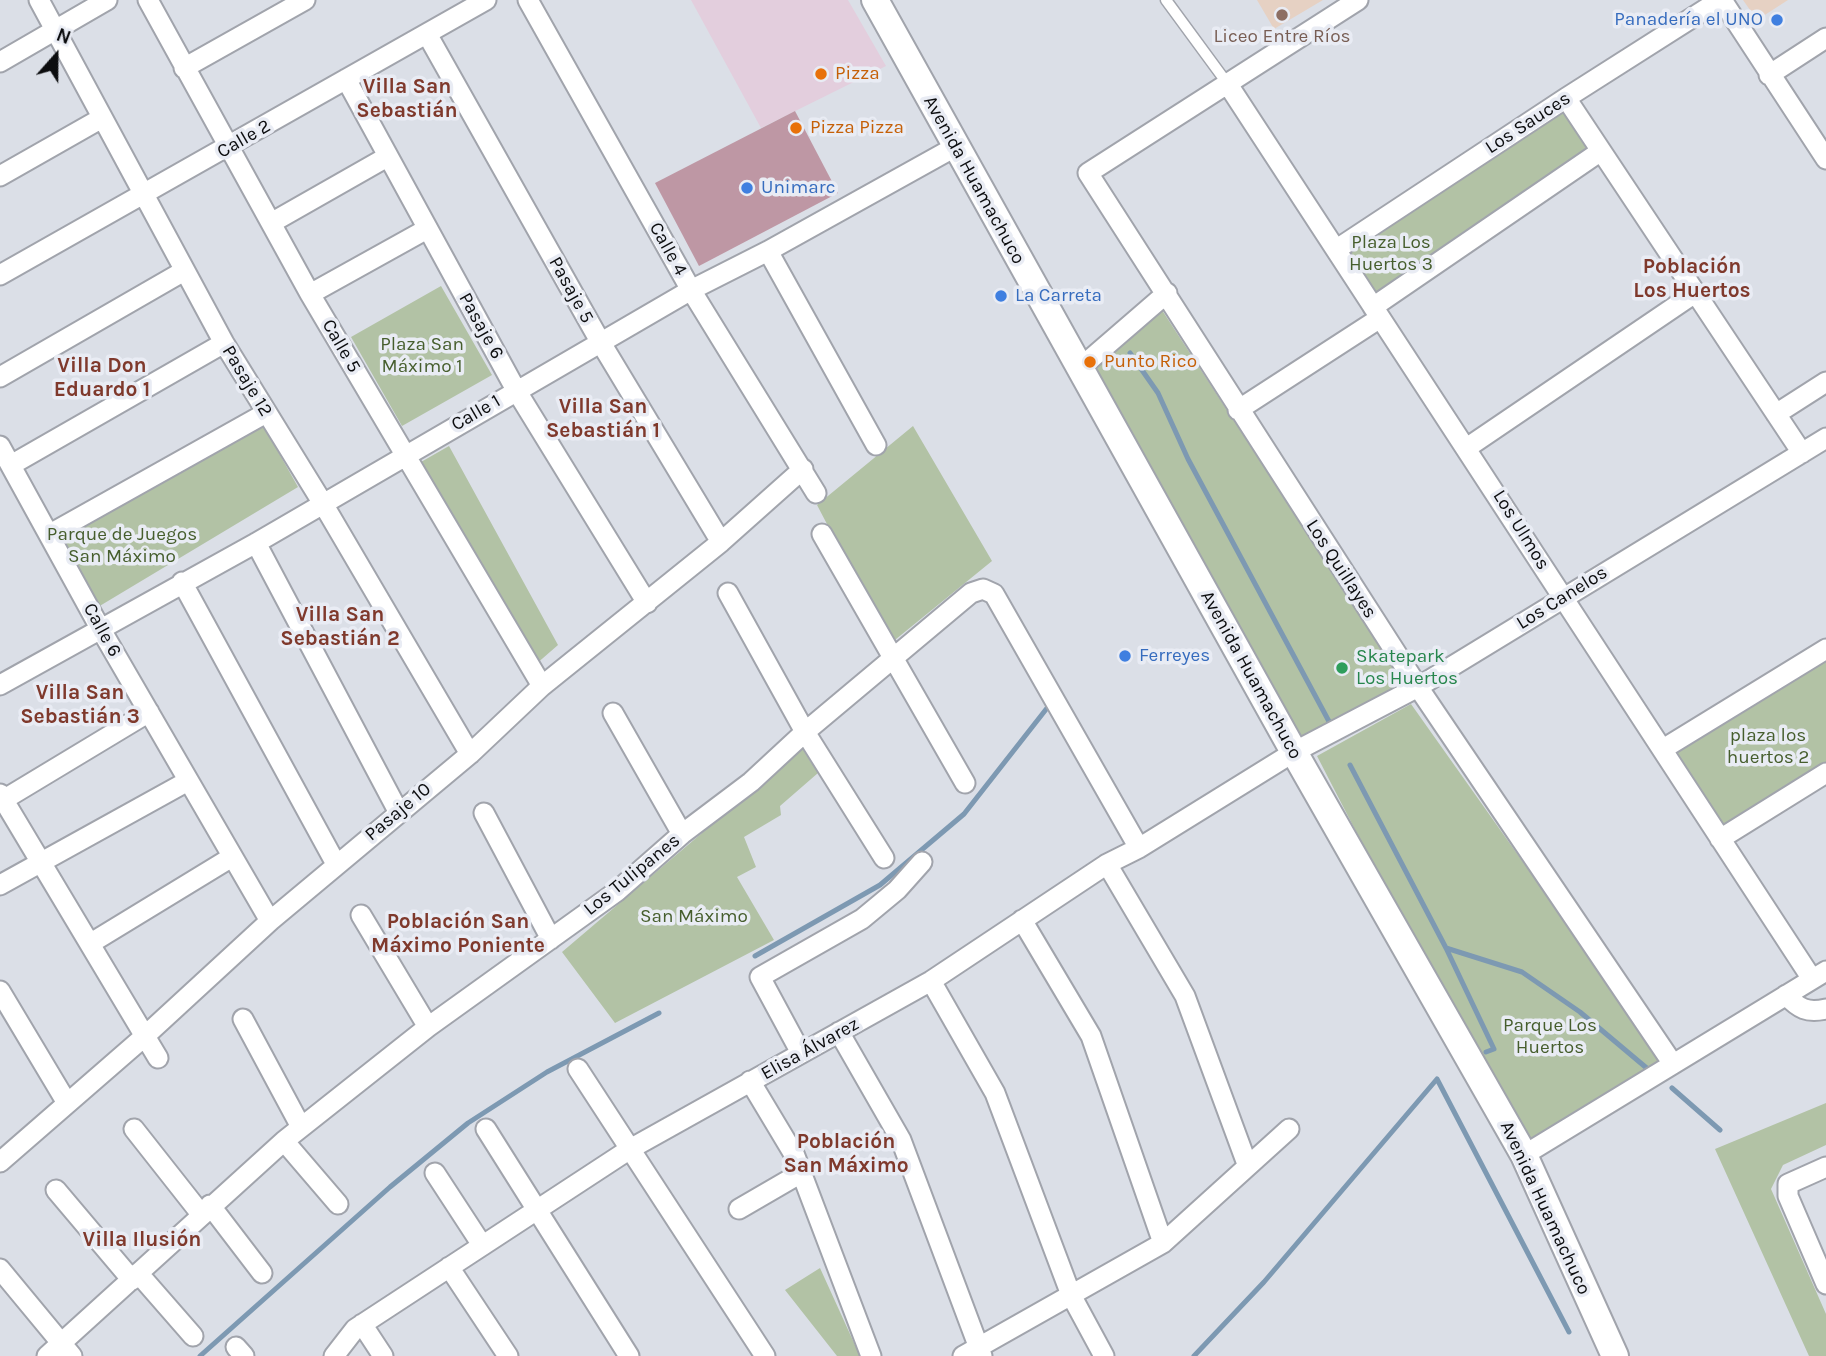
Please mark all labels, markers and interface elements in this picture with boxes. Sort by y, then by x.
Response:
marker: Liceo Entre Ríos [1274,7,1290,23]
place label: Panadería el UNO [1614,9,1763,31]
marker: Panadería el UNO [1769,12,1785,28]
north arrow [21,21,91,91]
text: N [53,24,74,49]
place label: Liceo Entre Ríos [1213,26,1351,48]
place label: Pizza [835,63,880,85]
marker: Pizza [813,66,829,82]
district label: Villa San Sebastián [356,74,458,124]
street label: Los Sauces [1481,87,1575,159]
street label: Avenida Huamachuco [918,92,1030,268]
street label: Calle 2 [213,115,275,163]
place label: Pizza Pizza [810,117,904,139]
marker: Pizza Pizza [788,120,804,136]
place label: Unimarc [761,177,835,199]
marker: Unimarc [739,180,755,196]
street label: Calle 4 [644,218,692,280]
park label: Plaza Los Huertos 3 [1349,232,1433,276]
street label: Pasaje 5 [543,253,599,327]
district label: Población Los Huertos [1633,254,1751,304]
place label: La Carreta [1015,285,1102,307]
marker: La Carreta [993,288,1009,304]
street label: Pasaje 6 [453,289,509,363]
street label: Calle 5 [317,315,365,377]
park label: Plaza San Máximo 1 [380,334,464,378]
street label: Pasaje 12 [217,341,277,421]
place label: Punto Rico [1104,351,1197,373]
district label: Villa Don Eduardo 1 [54,353,150,403]
marker: Punto Rico [1082,354,1098,370]
street label: Calle 1 [447,390,505,436]
district label: Villa San Sebastián 1 [546,394,660,444]
street label: Los Ulmos [1488,486,1554,574]
street label: Los Quillayes [1301,515,1381,623]
park label: Parque de Juegos San Máximo [47,524,197,568]
street label: Los Canelos [1512,561,1612,635]
street label: Avenida Huamachuco [1195,587,1307,763]
street label: Calle 6 [78,599,126,661]
district label: Villa San Sebastián 2 [280,602,400,652]
place label: Ferreyes [1139,645,1210,667]
place label: Skatepark Los Huertos [1356,646,1458,690]
marker: Ferreyes [1117,648,1133,664]
marker: Skatepark Los Huertos [1334,660,1350,676]
district label: Villa San Sebastián 3 [20,680,140,730]
park label: plaza los huertos 2 [1727,725,1809,769]
street label: Pasaje 10 [360,778,436,846]
street label: Los Tulipanes [579,829,685,921]
park label: San Máximo [640,906,748,928]
district label: Población San Máximo Poniente [371,909,545,959]
street label: Elisa Álvarez [757,1013,863,1085]
park label: Parque Los Huertos [1503,1015,1597,1059]
street label: Avenida Huamachuco [1495,1118,1595,1298]
district label: Población San Máximo [783,1129,909,1179]
district label: Villa Ilusión [83,1227,201,1253]

